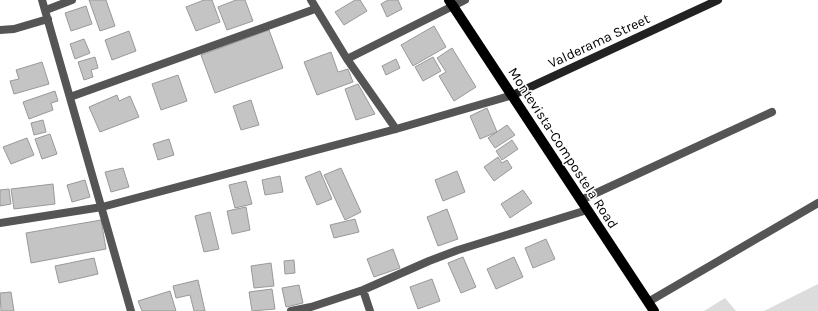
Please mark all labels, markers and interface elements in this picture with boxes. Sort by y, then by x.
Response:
street label: Valderama Street [546,10,652,72]
street label: Montevista-Compostela Road [504,64,622,232]

